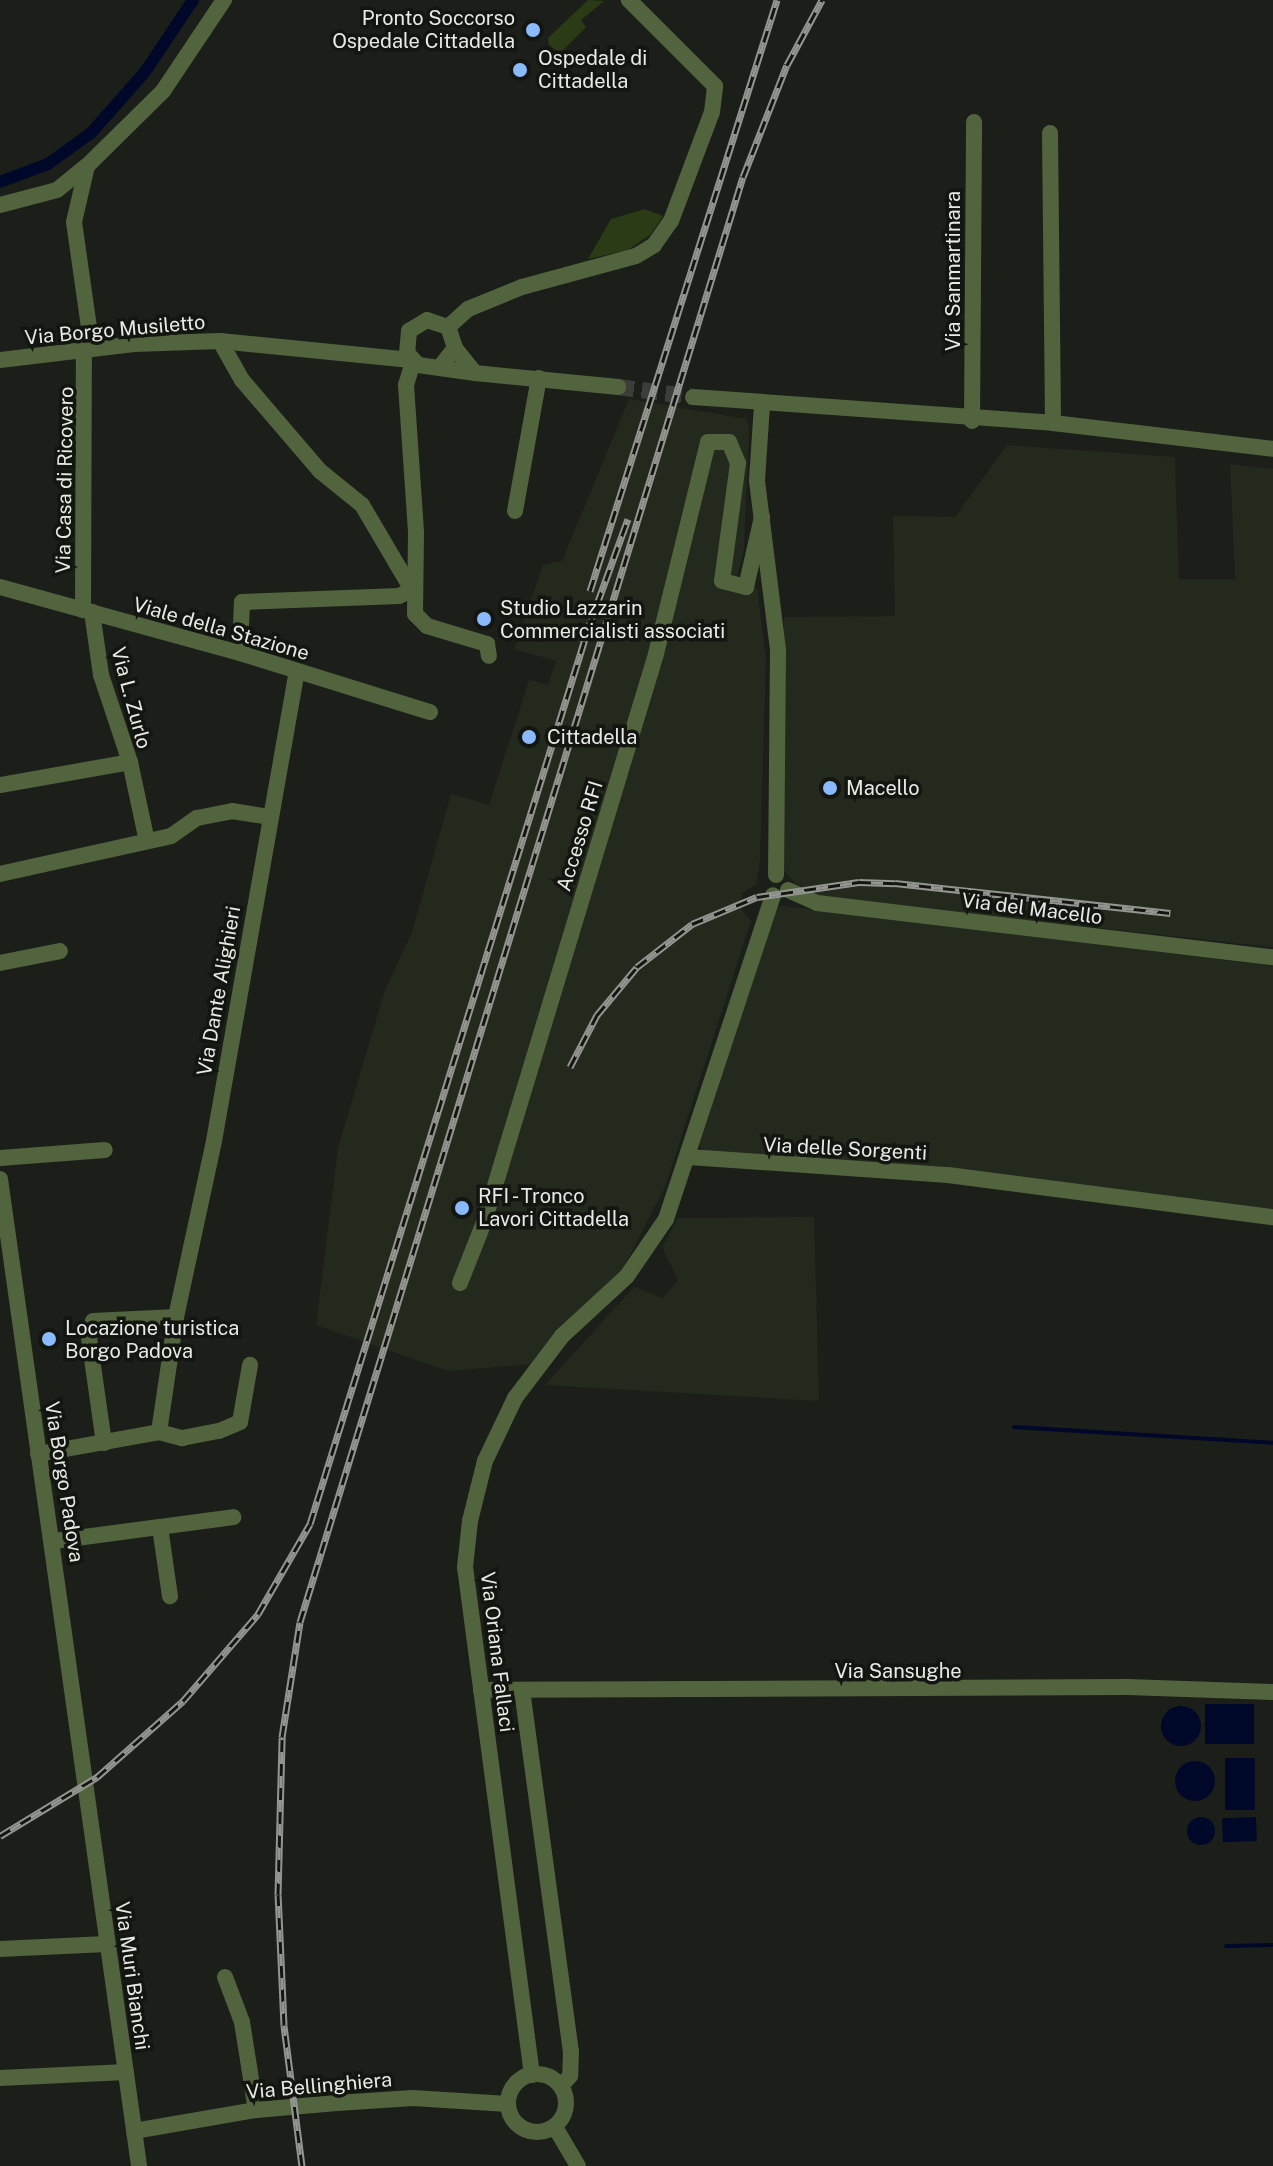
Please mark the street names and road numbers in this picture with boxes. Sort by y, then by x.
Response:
street label: Via Sanmartinara [941,191,965,351]
street label: Via Borgo Musiletto [24,310,206,350]
street label: Via Casa di Ricovero [51,386,79,574]
street label: Viale della Stazione [130,592,312,666]
street label: Via L. Zurlo [106,644,156,752]
street label: Accesso RFI [552,778,608,894]
street label: Via del Macello [960,888,1104,930]
street label: Via Dante Alighieri [192,904,246,1078]
street label: Via delle Sorgenti [762,1133,928,1165]
street label: Via Borgo Padova [39,1400,89,1564]
street label: Via Oriana Fallaci [475,1570,519,1734]
street label: Via Sansughe [834,1659,962,1683]
street label: Via Muri Bianchi [110,1900,154,2052]
street label: Via Bellinghiera [245,2068,393,2104]

